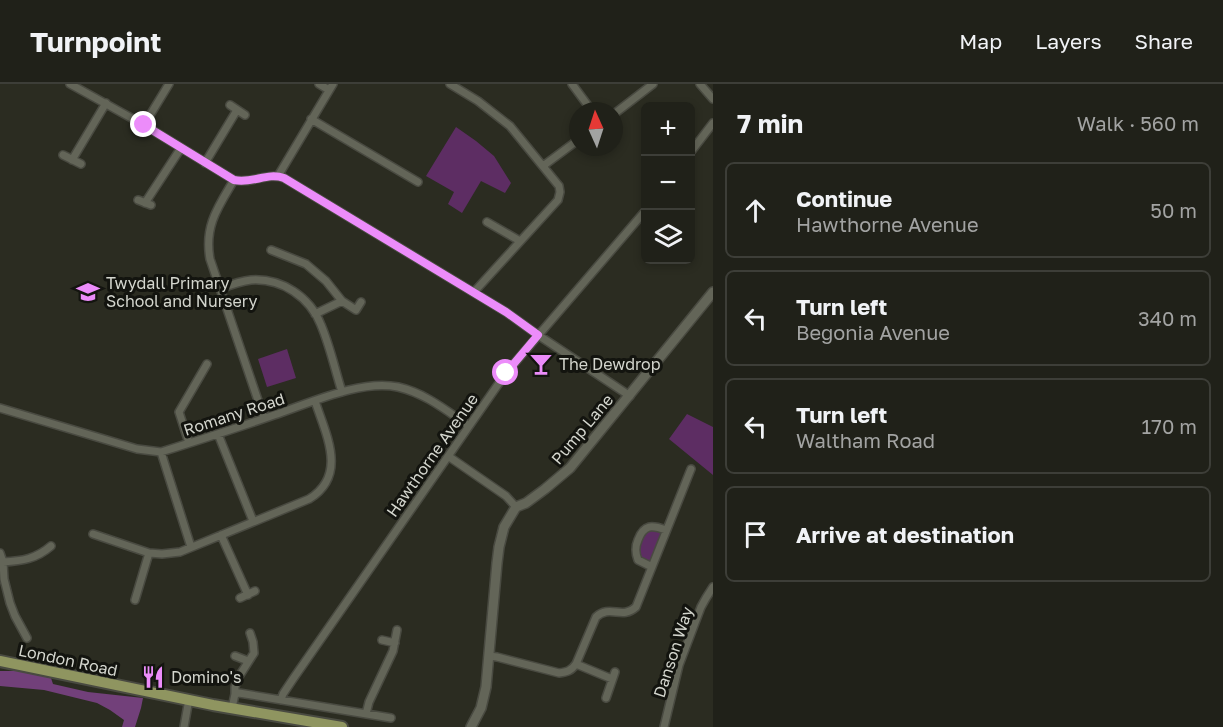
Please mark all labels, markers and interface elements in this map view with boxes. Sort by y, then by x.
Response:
text: Turnpoint [30,25,161,58]
text: Map [959,28,1002,54]
text: Layers [1035,28,1102,54]
text: Share [1135,28,1193,54]
north arrow [569,102,623,156]
map controls [641,102,695,264]
button: + [641,102,695,156]
text: 7 min [737,108,803,139]
route end [130,111,156,137]
text: Walk · 560 m [1077,111,1199,135]
button: − [641,156,695,210]
text: Continue [796,185,892,212]
icon: ahead [739,194,772,227]
text: 50 m [1150,198,1197,222]
button: layers [641,210,695,264]
text: Hawthorne Avenue [796,212,979,236]
place label: Twydall Primary School and Nursery [106,273,257,311]
school or university icon: Twydall Primary School and Nursery [75,279,101,305]
text: Turn left [796,293,887,320]
icon: left [739,302,772,335]
text: 340 m [1138,306,1197,330]
text: Begonia Avenue [796,320,950,344]
bar icon: The Dewdrop [528,351,554,377]
place label: The Dewdrop [559,354,661,374]
route start [492,359,518,385]
street label: Romany Road [181,388,287,440]
street label: Hawthorne Avenue [382,389,482,521]
street label: Pump Lane [547,390,617,468]
text: Turn left [796,401,887,428]
icon: left [739,410,772,443]
text: 170 m [1142,414,1197,438]
text: Waltham Road [796,428,935,452]
icon: arrive [739,518,772,551]
text: Arrive at destination [796,521,1014,548]
street label: Danson Way [649,604,697,700]
street label: London Road [17,640,119,680]
restaurant icon: Domino's [140,664,166,690]
place label: Domino's [171,667,242,687]

